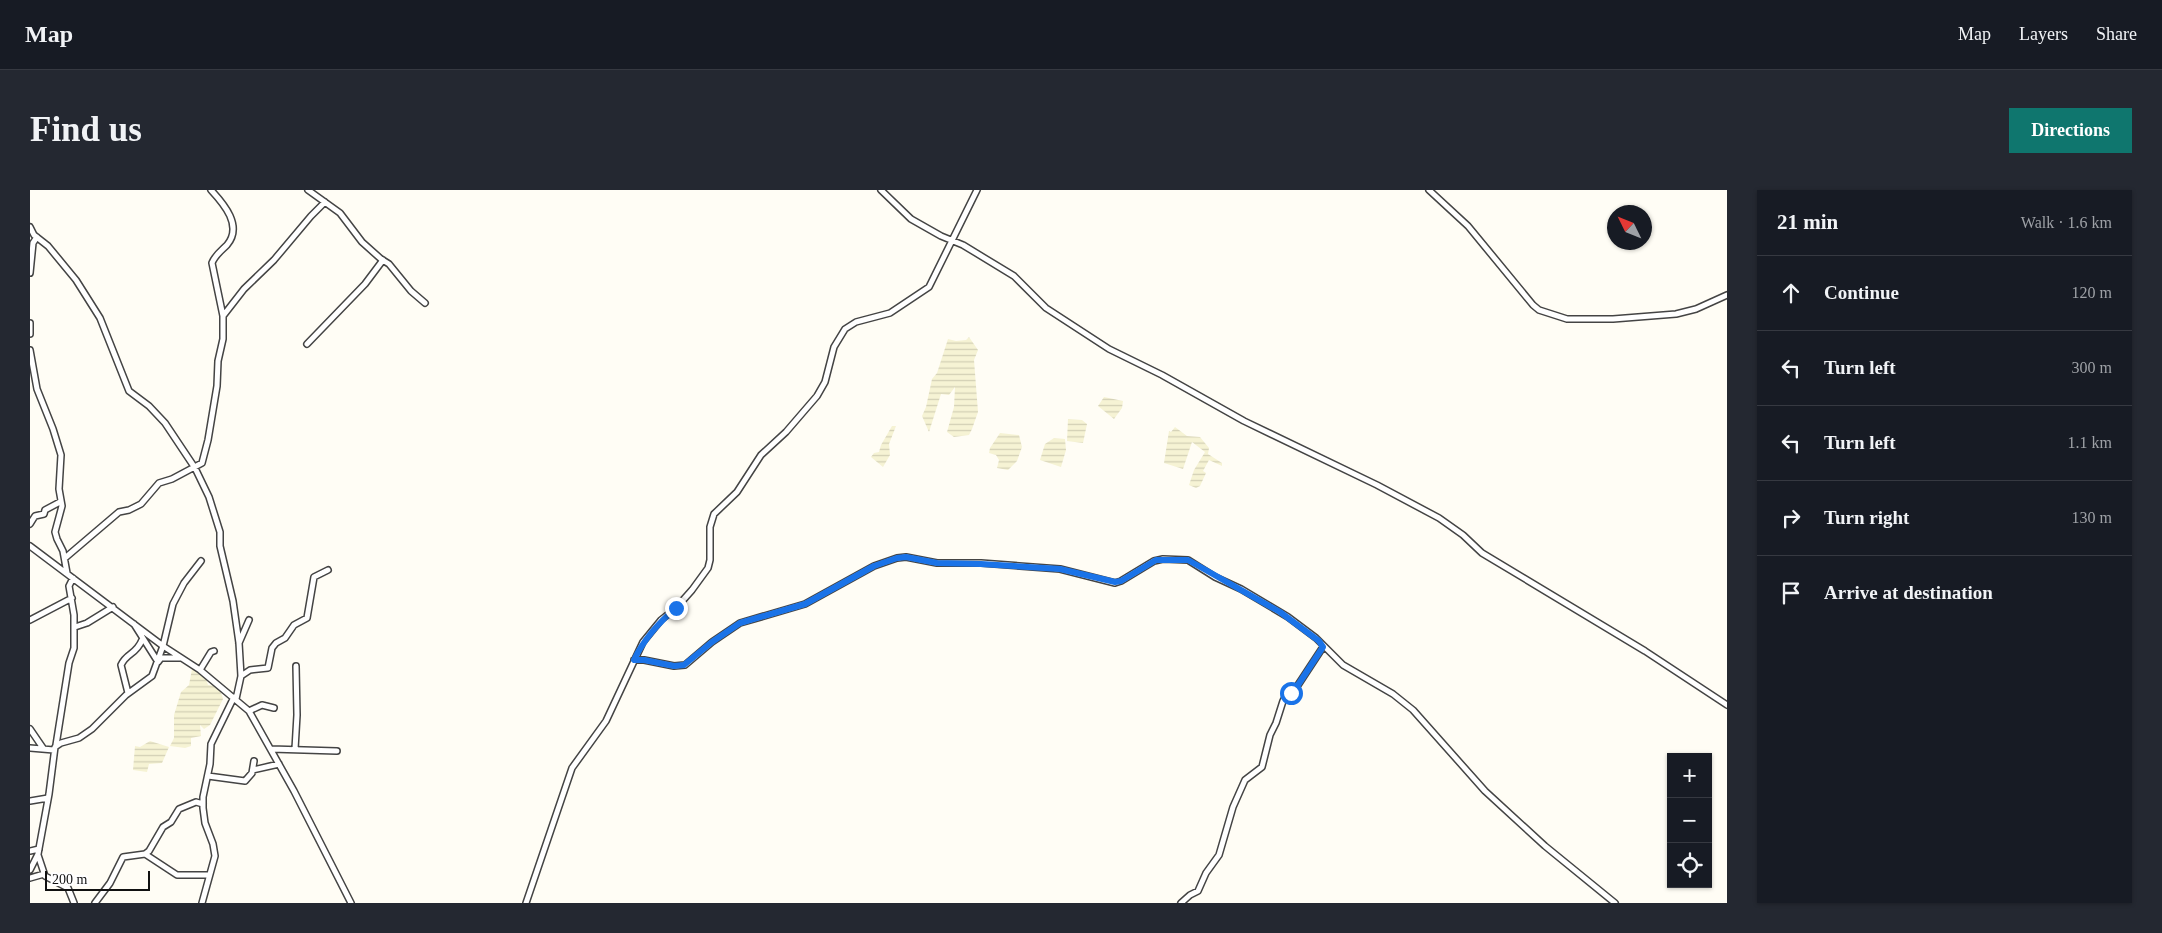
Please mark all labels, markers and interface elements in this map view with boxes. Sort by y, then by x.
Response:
text: Map [25,21,73,47]
text: Map [1958,24,1991,44]
text: Layers [2019,24,2068,44]
text: Share [2096,24,2137,44]
button: Directions [2009,108,2132,153]
text: Find us [30,110,142,149]
north arrow [1607,205,1652,250]
text: 21 min [1777,210,1838,234]
text: Walk · 1.6 km [2021,214,2112,231]
icon: ahead [1777,279,1805,307]
text: Continue [1824,282,1899,303]
text: 120 m [2072,284,2112,301]
icon: left [1777,354,1805,382]
text: Turn left [1824,357,1896,378]
text: 300 m [2072,359,2112,376]
icon: left [1777,429,1805,457]
text: Turn left [1824,432,1896,453]
text: 1.1 km [2068,434,2112,451]
icon: right [1777,504,1805,532]
text: Turn right [1824,507,1909,528]
text: 130 m [2072,509,2112,526]
icon: arrive [1777,579,1805,607]
text: Arrive at destination [1824,582,1993,603]
route end [665,597,688,620]
route start [1280,682,1303,705]
map controls [1667,753,1712,888]
button: + [1667,753,1712,798]
button: − [1667,798,1712,843]
button: locate [1667,843,1712,888]
scale bar [45,868,150,891]
text: 200 m [52,872,87,887]

